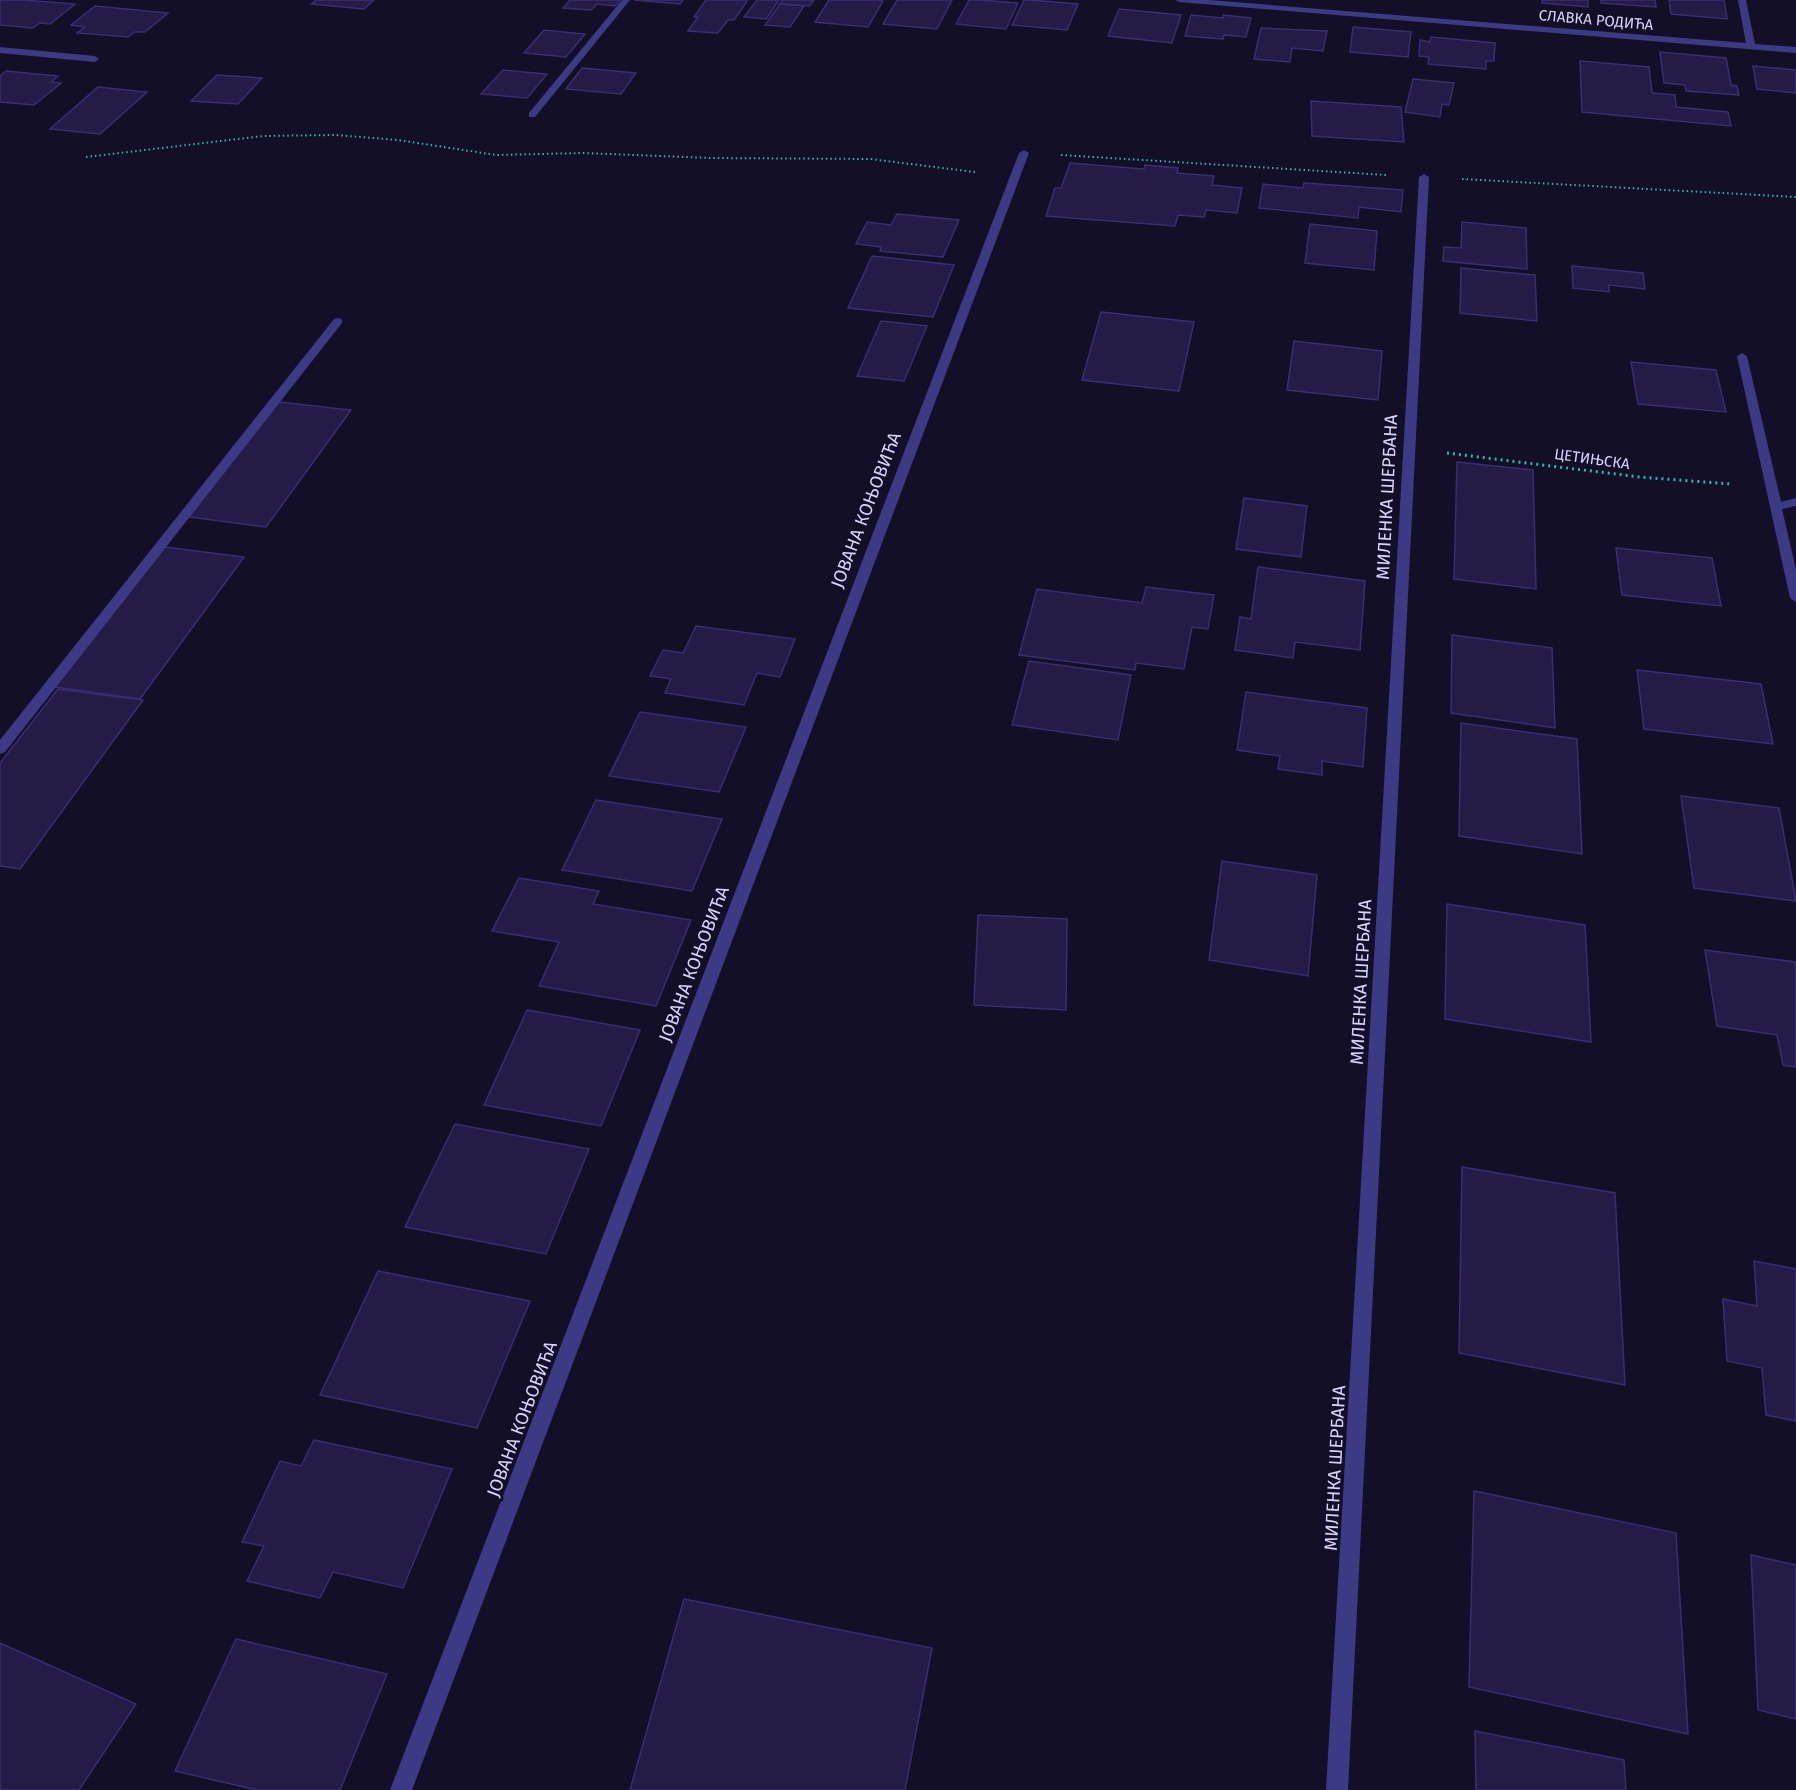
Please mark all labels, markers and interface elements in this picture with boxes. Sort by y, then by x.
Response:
street label: СЛАВКА РОДИЋА [1538,6,1655,34]
street label: МИЛЕНКА ШЕРБАНА [1372,413,1402,580]
street label: ЈОВАНА КОЊОВИЋА [826,428,906,591]
street label: ЦЕТИЊСКА [1553,445,1631,473]
street label: ЈОВАНА КОЊОВИЋА [654,882,734,1045]
street label: МИЛЕНКА ШЕРБАНА [1346,898,1376,1065]
street label: ЈОВАНА КОЊОВИЋА [482,1337,562,1500]
street label: МИЛЕНКА ШЕРБАНА [1320,1384,1350,1551]

